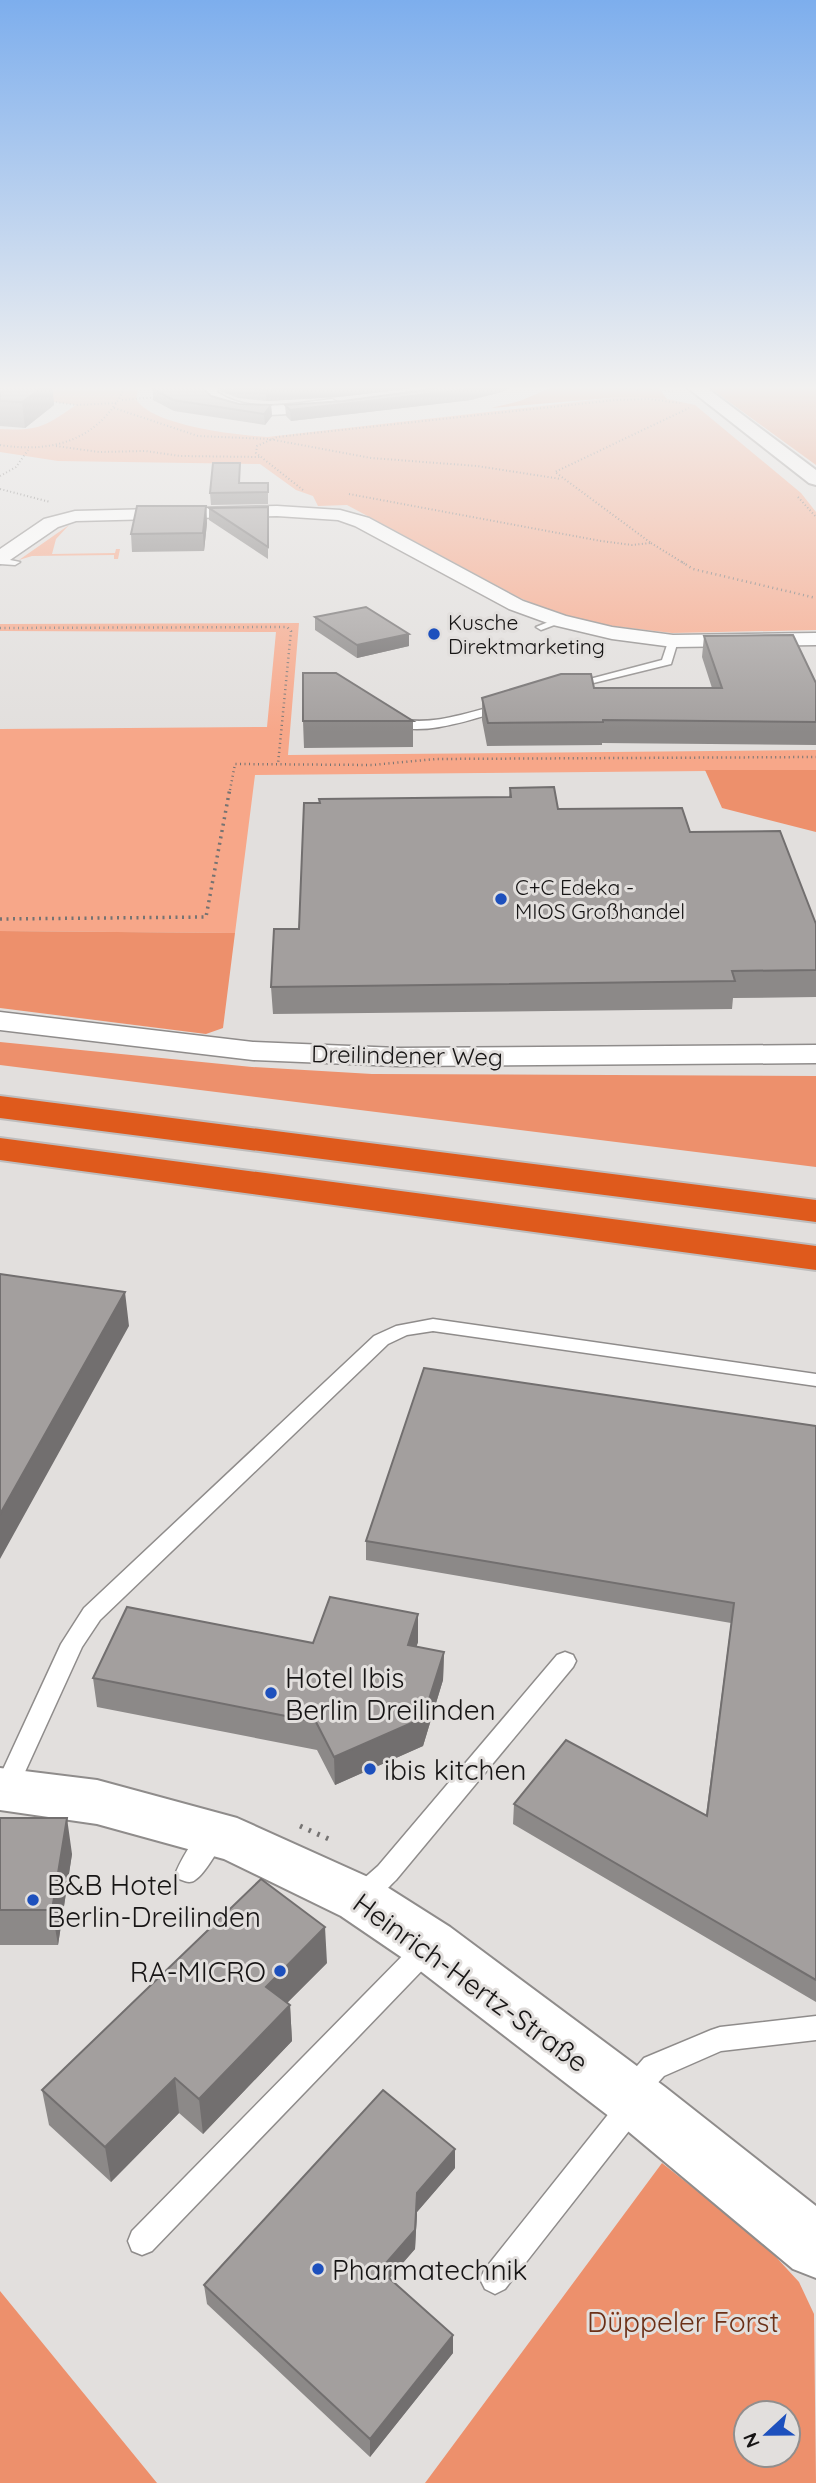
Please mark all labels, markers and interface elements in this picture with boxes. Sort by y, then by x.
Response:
place label: Kusche Direktmarketing [448,609,605,659]
marker: Kusche Direktmarketing [426,626,442,642]
place label: C+C Edeka - MIOS Großhandel [515,874,685,924]
marker: C+C Edeka - MIOS Großhandel [493,891,509,907]
street label: Dreilindener Weg [311,1038,503,1072]
place label: Hotel Ibis Berlin Dreilinden [285,1660,496,1727]
marker: Hotel Ibis Berlin Dreilinden [263,1685,279,1701]
place label: ibis kitchen [384,1752,526,1787]
marker: ibis kitchen [362,1761,378,1777]
place label: B&B Hotel Berlin-Dreilinden [47,1867,261,1934]
street label: Heinrich-Hertz-Straße [347,1885,595,2079]
marker: B&B Hotel Berlin-Dreilinden [25,1892,41,1908]
place label: RA-MICRO [130,1954,266,1989]
marker: RA-MICRO [272,1963,288,1979]
place label: Pharmatechnik [332,2252,528,2287]
marker: Pharmatechnik [310,2261,326,2277]
park label: Düppeler Forst [587,2304,779,2339]
north arrow [732,2399,802,2469]
text: N [737,2429,765,2451]

